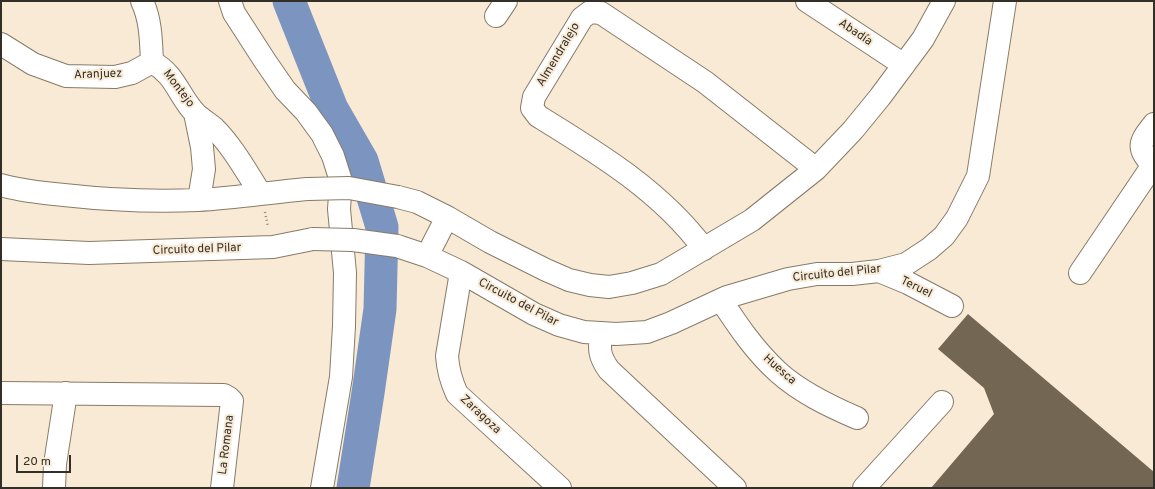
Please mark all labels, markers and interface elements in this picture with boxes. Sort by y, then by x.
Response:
street label: Abadía [835,17,875,49]
street label: Almendralejo [534,20,584,90]
street label: Aranjuez [74,67,122,83]
street label: Montejo [159,67,197,111]
street label: Circuito del Pilar [152,241,242,259]
street label: Circuito del Pilar [792,262,882,286]
street label: Teruel [898,274,934,302]
street label: Circuito del Pilar [475,276,561,330]
street label: Huesca [760,352,798,388]
street label: Zaragoza [457,392,503,438]
street label: La Romana [216,414,238,476]
scale bar [18,447,73,473]
text: 20 m [23,454,51,470]

